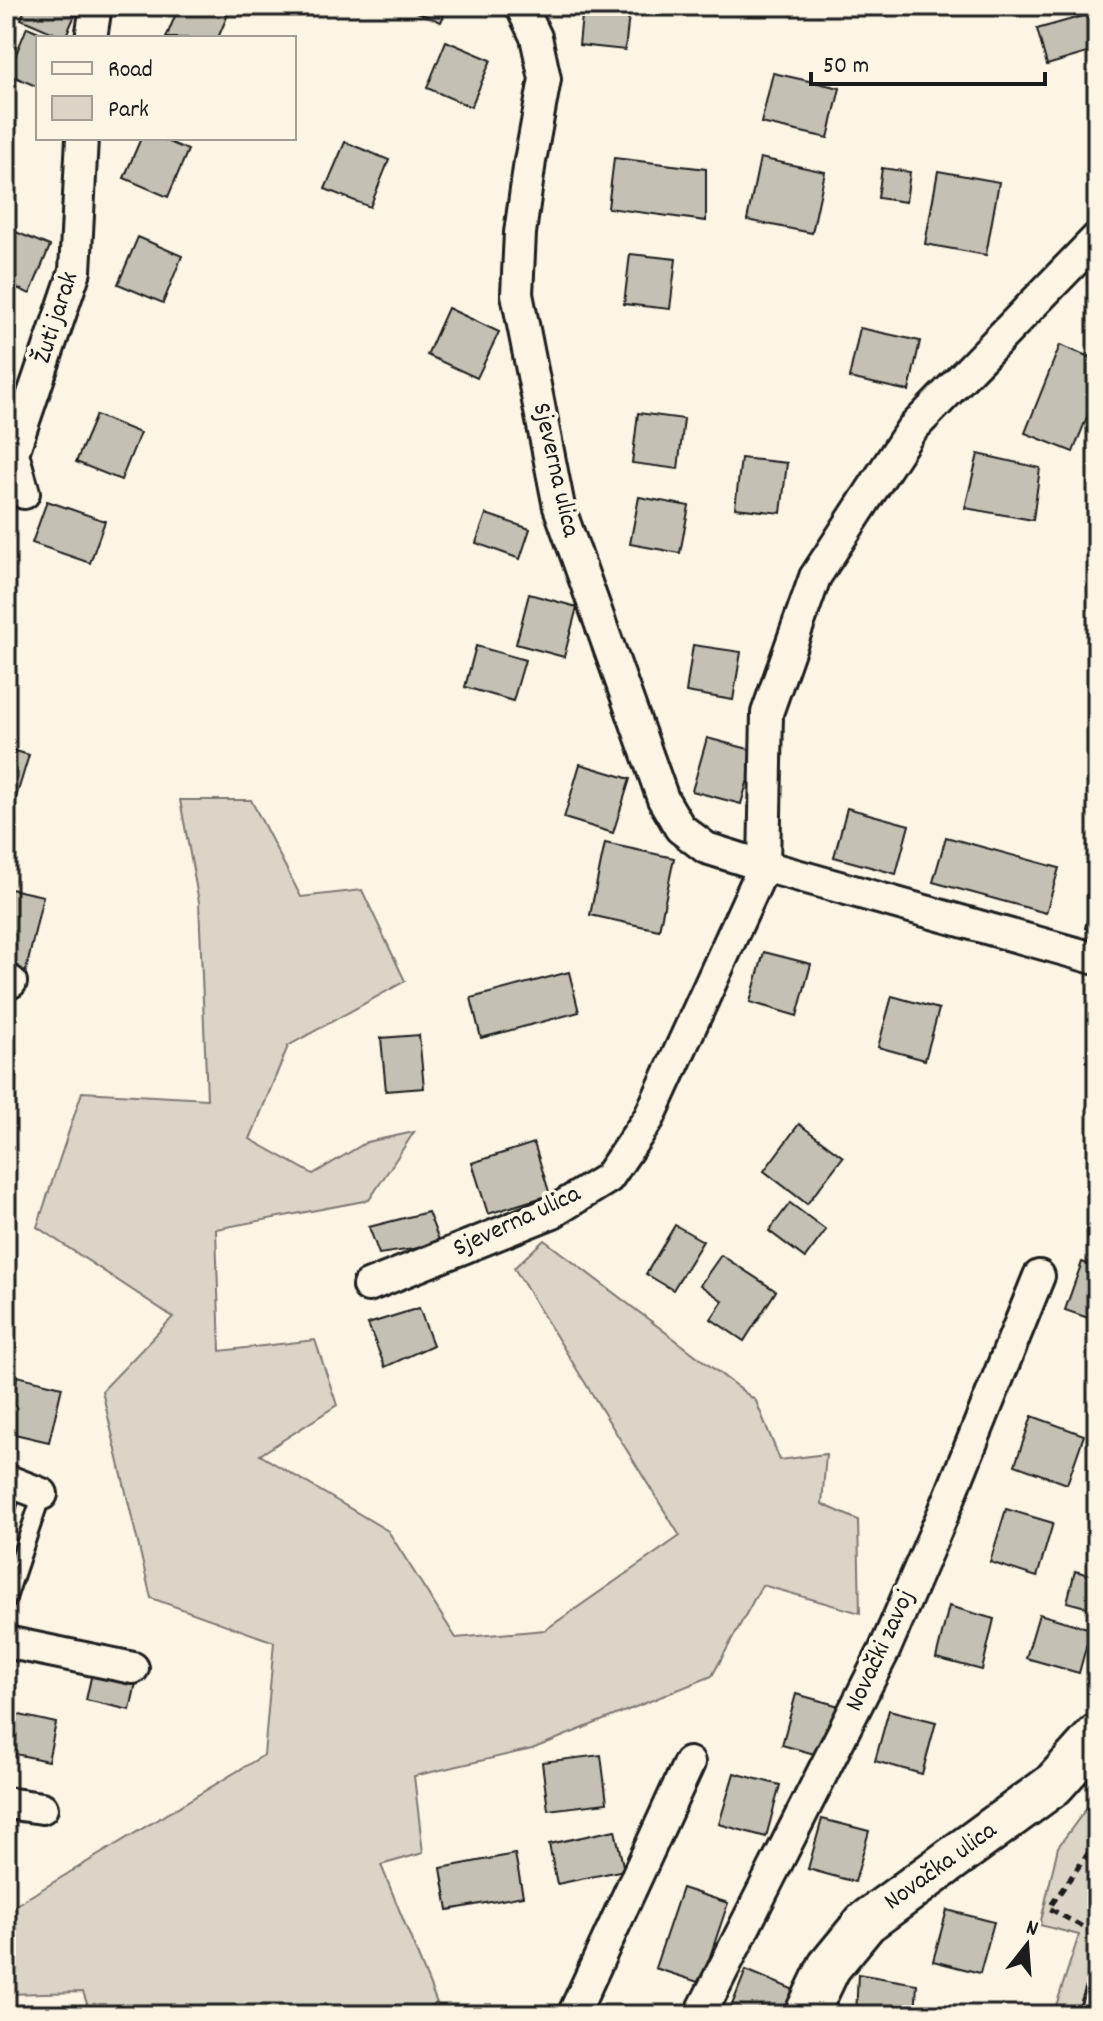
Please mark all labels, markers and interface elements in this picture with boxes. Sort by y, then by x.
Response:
legend [36,36,296,140]
scale bar [811,36,1045,86]
text: 50 m [823,50,869,84]
text: Road [108,54,153,88]
text: Park [108,94,149,128]
street label: Žuti jarak [25,267,89,369]
street label: Sjeverna ulica [522,399,589,541]
street label: Sjeverna ulica [447,1176,587,1268]
street label: Novački zavoj [837,1584,925,1718]
street label: Novačka ulica [877,1813,1006,1921]
north arrow [987,1905,1067,1985]
text: N [1022,1913,1042,1946]

